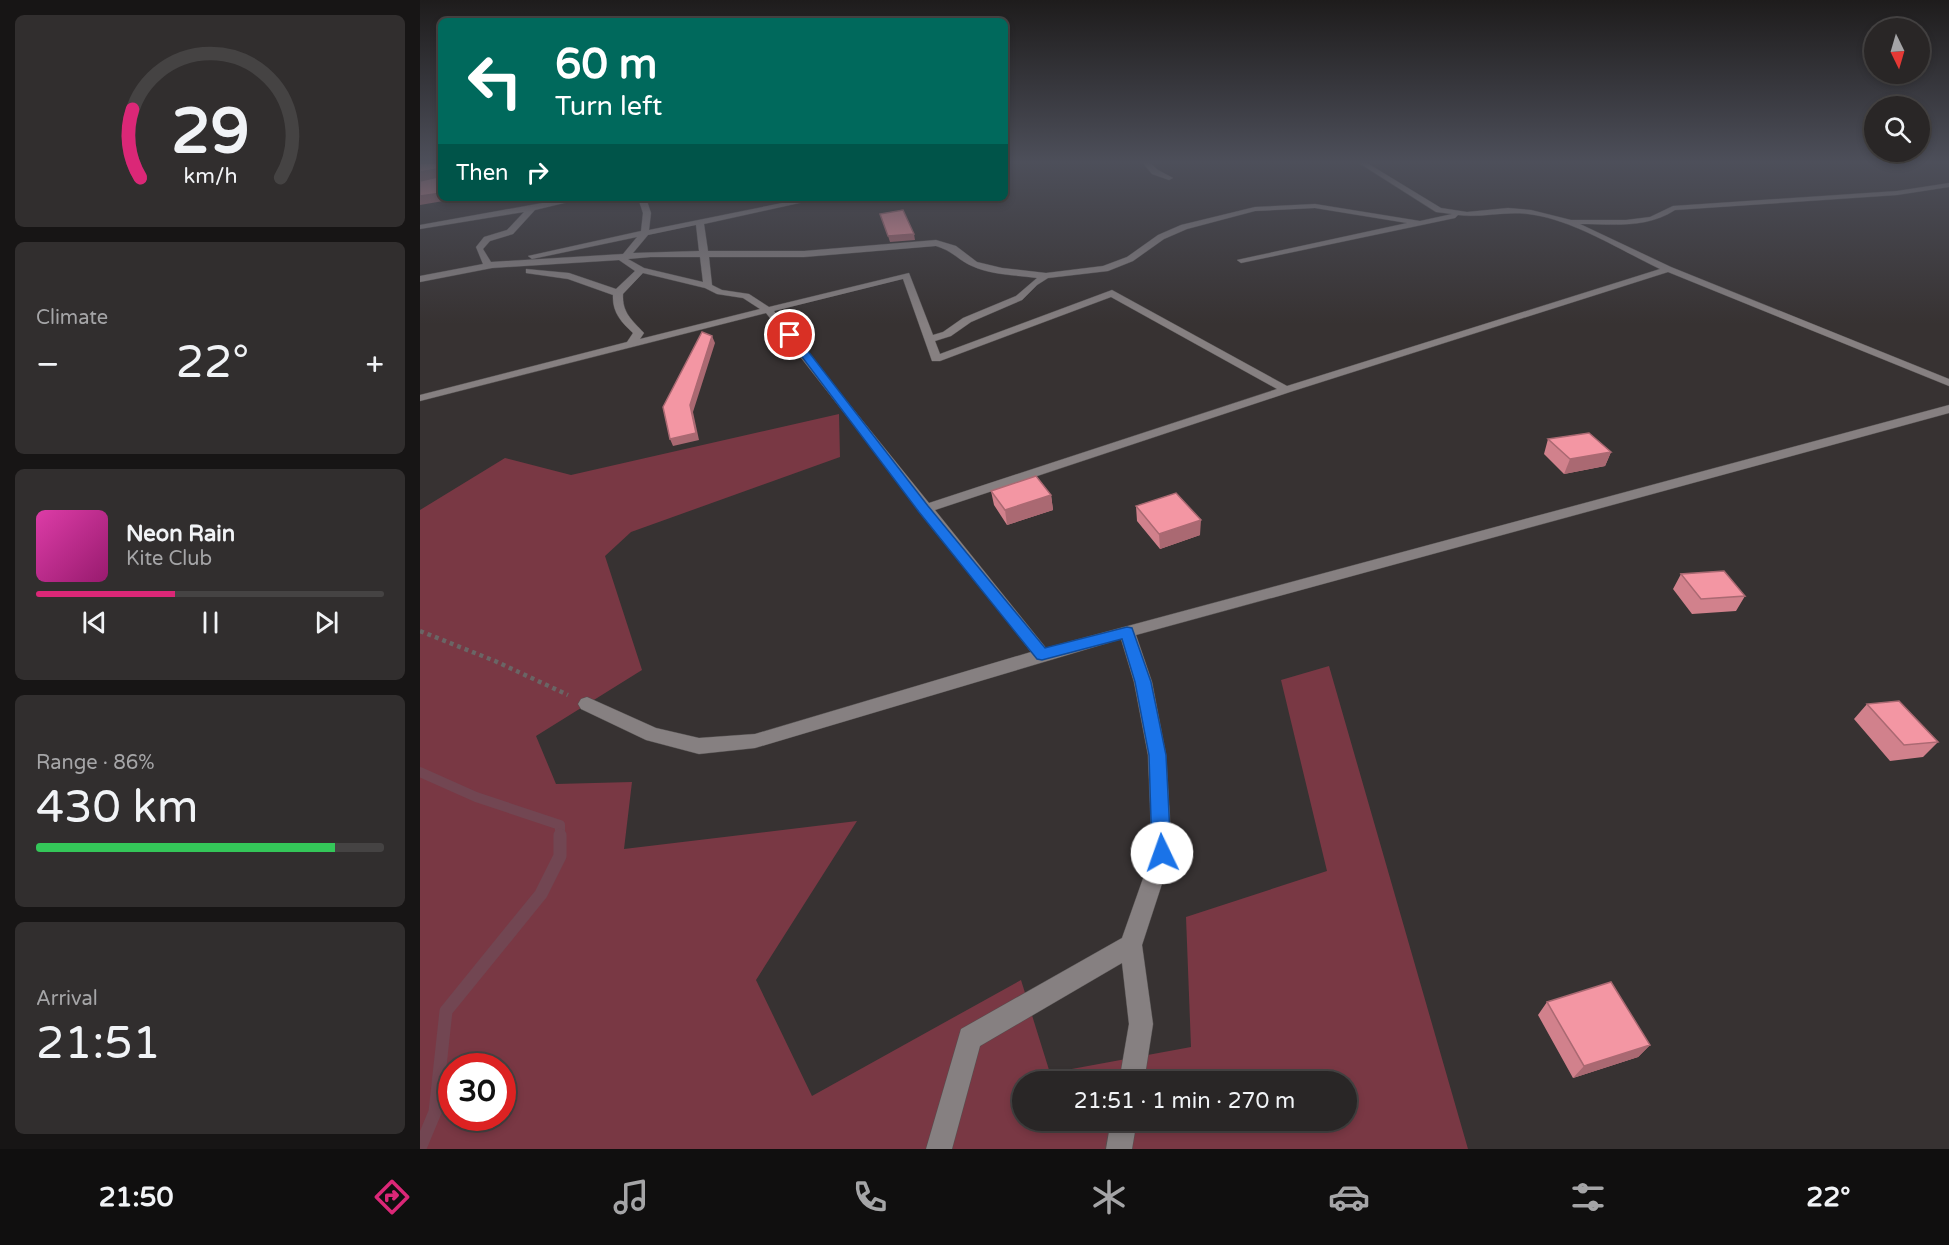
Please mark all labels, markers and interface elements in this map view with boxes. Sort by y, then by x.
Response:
north arrow [1864,18,1930,84]
map controls [1864,18,1930,162]
text: 60 m [555,39,657,90]
icon: left [456,42,534,120]
text: Turn left [555,90,662,123]
text: 29 [171,95,249,170]
button: search [1864,96,1930,162]
icon: right [521,156,554,189]
text: Then [456,160,509,186]
text: km/h [183,163,237,189]
text: Climate [36,306,108,330]
pin [764,309,815,360]
icon: arrive [773,318,806,351]
text: 22° [176,336,249,390]
text: − [36,345,60,384]
text: + [365,345,384,384]
text: Neon Rain [126,521,235,547]
text: Kite Club [126,547,212,571]
icon: previous [78,606,111,639]
icon: pause [194,606,227,639]
icon: next [310,606,343,639]
text: Range · 86% [36,751,155,775]
text: 430 km [36,781,198,835]
position arrow [1130,821,1194,885]
text: Arrival [36,987,98,1011]
text: 21:51 [36,1017,161,1071]
speed limit sign: 30 [438,1053,516,1131]
text: 21:51 · 1 min · 270 m [1074,1088,1295,1114]
icon: directions [371,1176,413,1218]
icon: music [610,1176,652,1218]
icon: phone [849,1176,891,1218]
icon: climate [1088,1176,1130,1218]
icon: car [1328,1176,1370,1218]
icon: filters [1567,1176,1609,1218]
text: 21:50 [99,1181,173,1214]
text: 22° [1806,1181,1850,1214]

